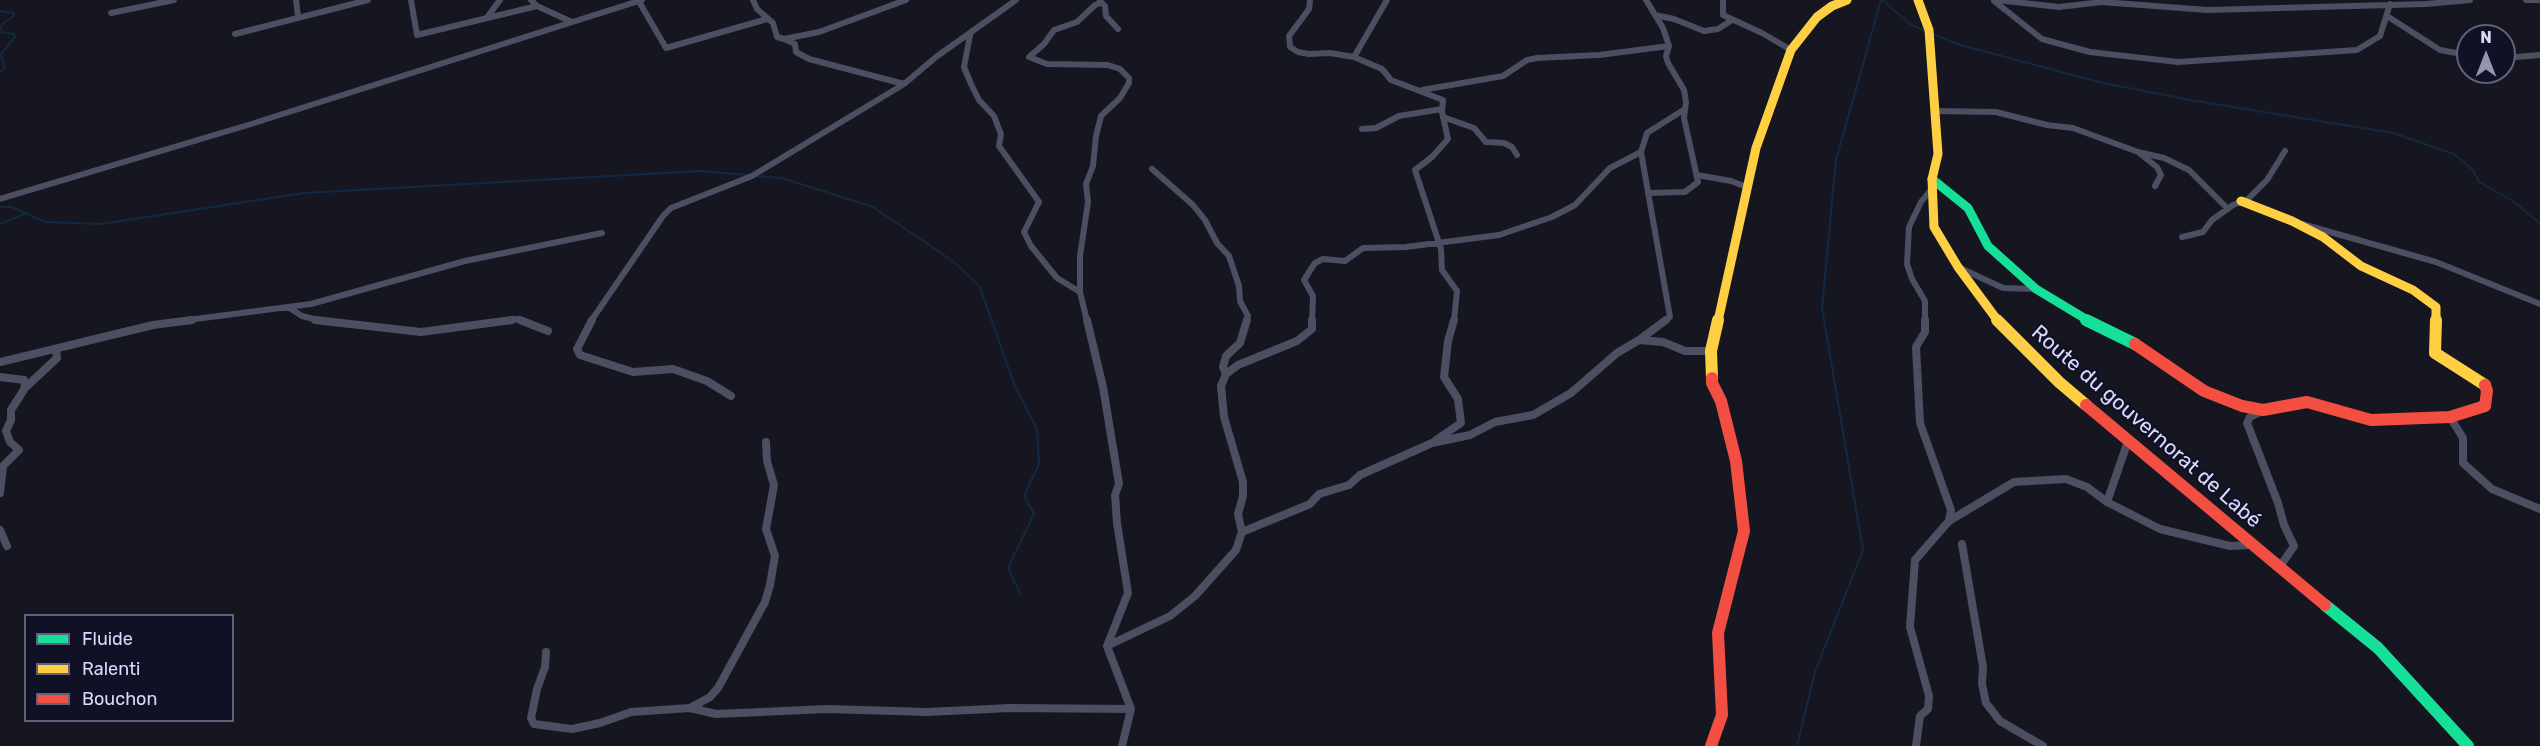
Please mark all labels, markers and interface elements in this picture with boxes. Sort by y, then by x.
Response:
north arrow [2456,24,2516,84]
text: N [2480,28,2492,47]
street label: Route du gouvernorat de Labé [2026,320,2266,534]
legend [24,614,234,722]
text: Fluide [82,628,133,650]
text: Ralenti [82,658,140,680]
text: Bouchon [82,688,157,710]

